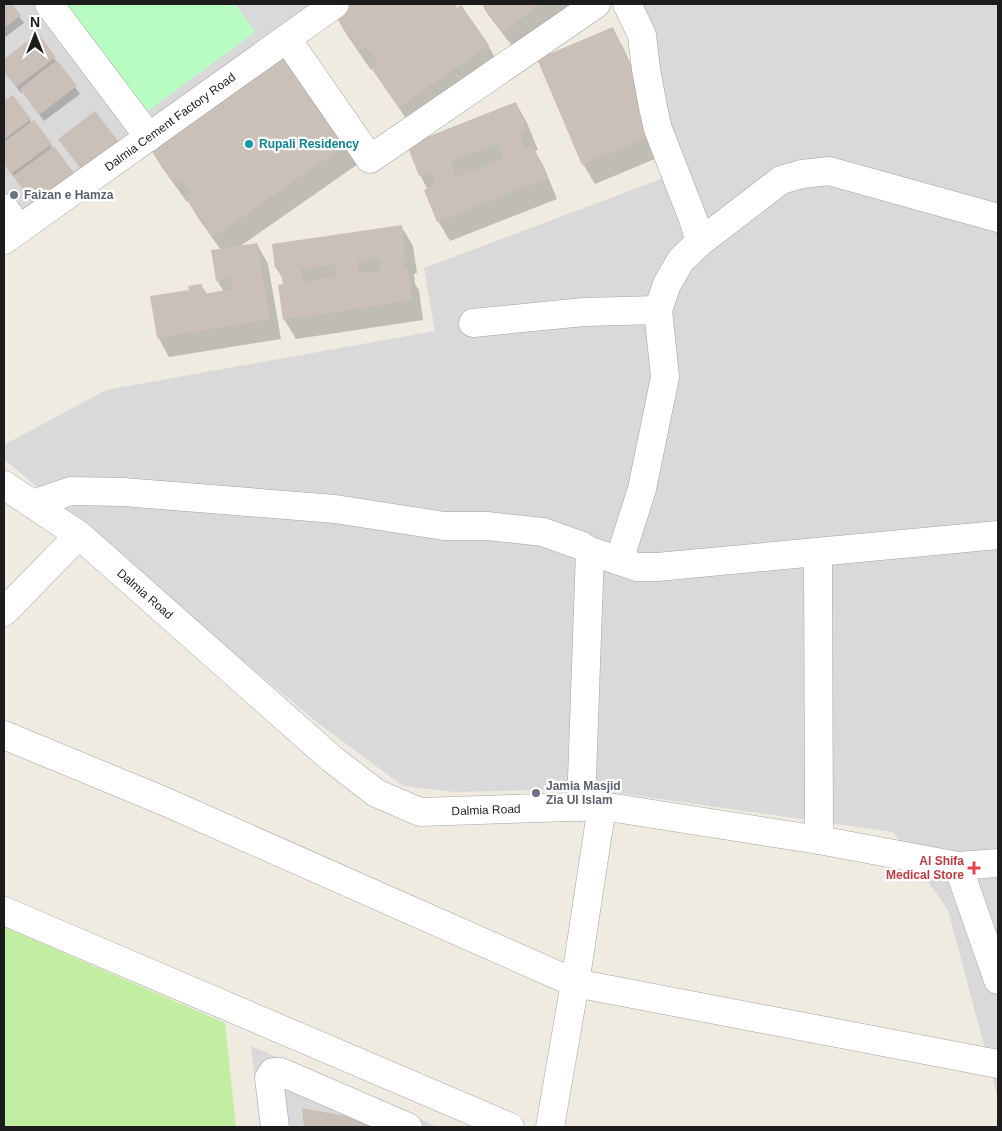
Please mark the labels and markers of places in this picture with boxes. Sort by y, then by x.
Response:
place label: Rupali Residency [259,137,359,151]
marker: Rupali Residency [243,138,255,150]
place label: Faizan e Hamza [24,188,114,202]
marker: Faizan e Hamza [8,189,20,201]
place label: Jamia Masjid Zia Ul Islam [546,779,621,807]
marker: Jamia Masjid Zia Ul Islam [530,787,542,799]
place label: Al Shifa Medical Store [886,854,964,882]
marker: Al Shifa Medical Store [968,862,980,874]

